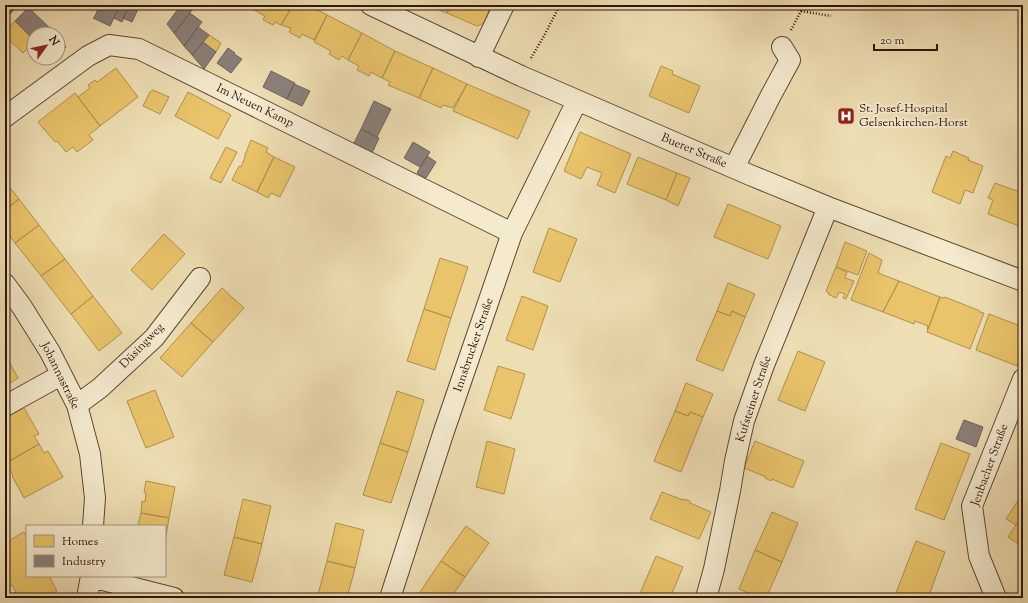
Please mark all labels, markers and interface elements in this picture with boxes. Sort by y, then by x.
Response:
north arrow [26,26,66,66]
scale bar [874,26,937,52]
text: N [44,32,63,49]
text: 20 m [880,32,905,50]
street label: Im Neuen Kamp [213,79,297,133]
place label: St. Josef-Hospital Gelsenkirchen-Horst [859,100,968,132]
hospital icon: St. Josef-Hospital Gelsenkirchen-Horst [836,106,856,126]
street label: Buerer Straße [658,129,730,173]
street label: Innsbrucker Straße [449,295,499,394]
street label: Düsingweg [116,319,169,373]
street label: Johannastraße [35,338,84,413]
street label: Kufsteiner Straße [732,353,777,445]
street label: Jenbacher Straße [966,421,1013,509]
legend [26,525,166,577]
text: Homes [62,533,98,551]
text: Industry [62,553,106,571]

